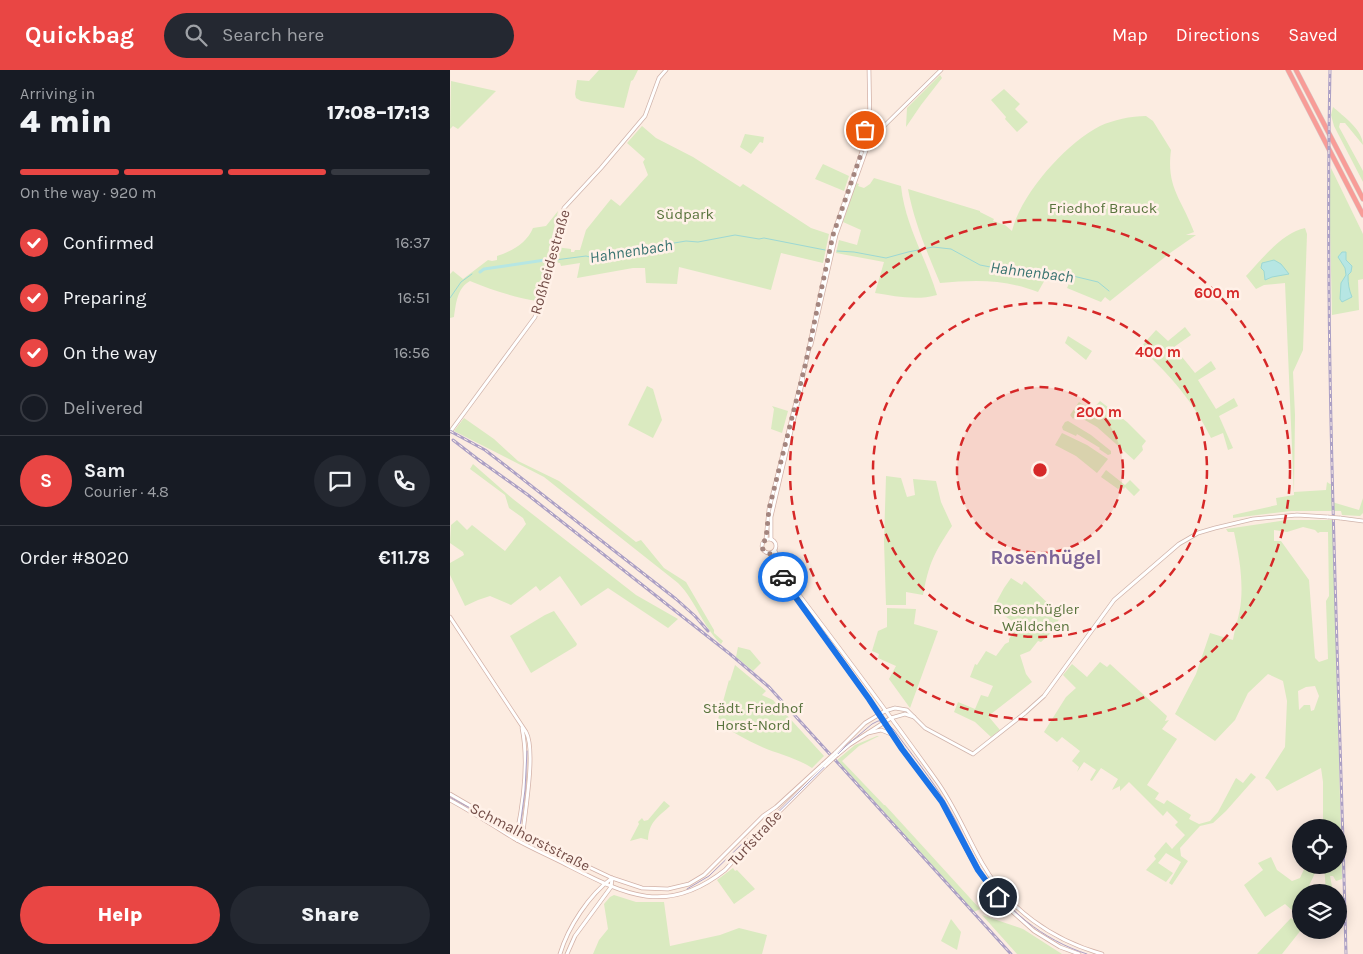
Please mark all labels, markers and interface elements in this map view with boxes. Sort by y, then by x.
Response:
search box [164,13,514,58]
text: Quickbag [25,21,134,49]
icon: search [182,21,210,49]
text: Search here [222,24,324,46]
text: Map [1112,24,1148,46]
text: Directions [1176,24,1260,46]
text: Saved [1288,24,1338,46]
text: Arriving in [20,84,95,103]
text: 17:08–17:13 [327,102,430,124]
text: 4 min [20,103,112,140]
pin [844,109,886,151]
icon: bag [851,116,879,144]
text: On the way · 920 m [20,183,157,202]
park label: Friedhof Brauck [1049,199,1157,217]
park label: Südpark [656,205,714,223]
street label: Roßheidestraße [526,207,574,317]
icon: check [20,229,48,257]
text: Confirmed [63,232,154,254]
text: 16:37 [395,233,430,252]
water label: Hahnenbach [588,235,674,267]
water label: Hahnenbach [989,257,1075,287]
icon: check [20,284,48,312]
text: 600 m [1194,284,1240,302]
text: Preparing [63,287,146,309]
text: 16:51 [398,288,430,307]
icon: check [20,339,48,367]
text: On the way [63,342,157,364]
text: 16:56 [394,343,430,362]
text: 400 m [1135,343,1181,361]
text: Delivered [63,397,143,419]
text: 200 m [1076,403,1122,421]
button: chat [314,455,366,507]
button: phone [378,455,430,507]
text: Sam [84,460,125,482]
centre of rings [1031,461,1049,479]
text: S [40,470,52,492]
text: Courier · 4.8 [84,482,169,501]
district label: Rosenhügel [990,546,1102,569]
text: Order #8020 [20,547,129,569]
text: €11.78 [379,547,430,569]
courier [758,552,808,602]
icon: car [769,563,797,591]
park label: Rosenhügler Wäldchen [993,600,1080,635]
park label: Städt. Friedhof Horst-Nord [703,699,804,734]
street label: Schmalhorststraße [467,799,593,875]
street label: Turfstraße [725,806,785,870]
map controls [1292,819,1347,939]
button: locate [1292,819,1347,874]
pin [977,876,1019,918]
icon: home [984,883,1012,911]
button: layers [1292,884,1347,939]
button: Help [20,886,220,944]
button: Share [230,886,430,944]

